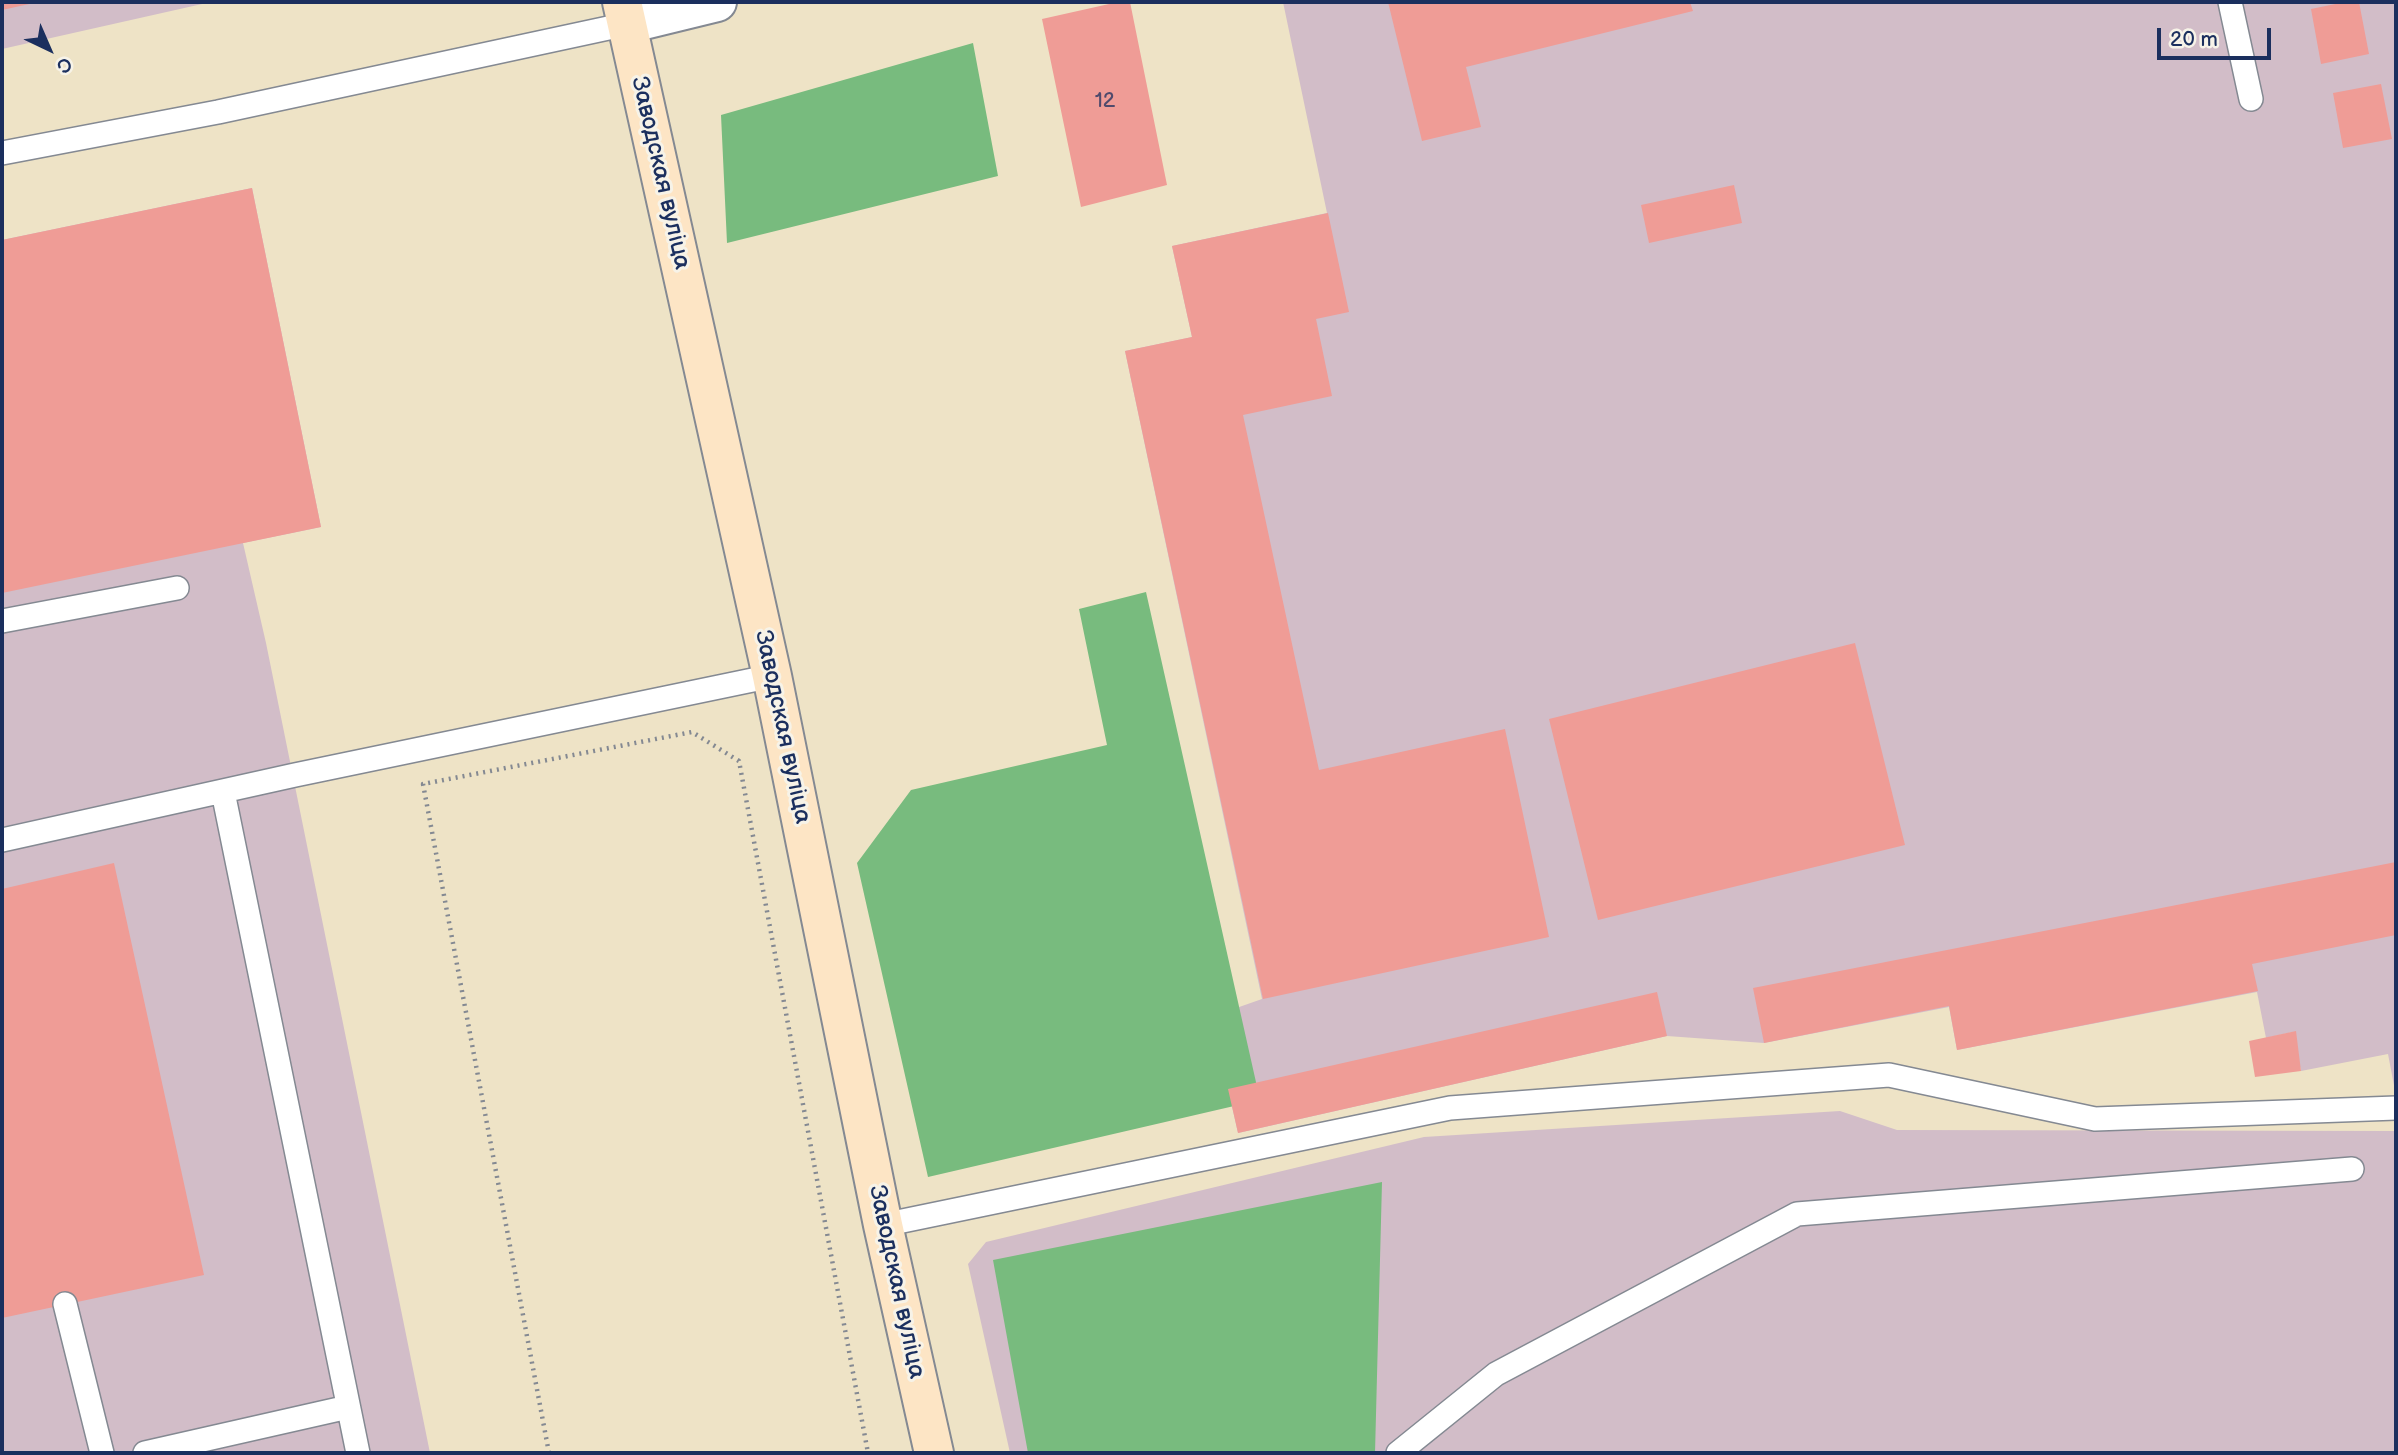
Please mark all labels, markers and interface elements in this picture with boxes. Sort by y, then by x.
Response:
north arrow [14,14,84,84]
scale bar [2160,14,2274,58]
text: 20 m [2170,27,2218,52]
text: С [51,52,77,77]
street label: Заводская вуліца [624,74,696,272]
house number: 12 [1095,89,1115,115]
street label: Заводская вуліца [747,628,817,826]
street label: Заводская вуліца [861,1183,931,1381]

